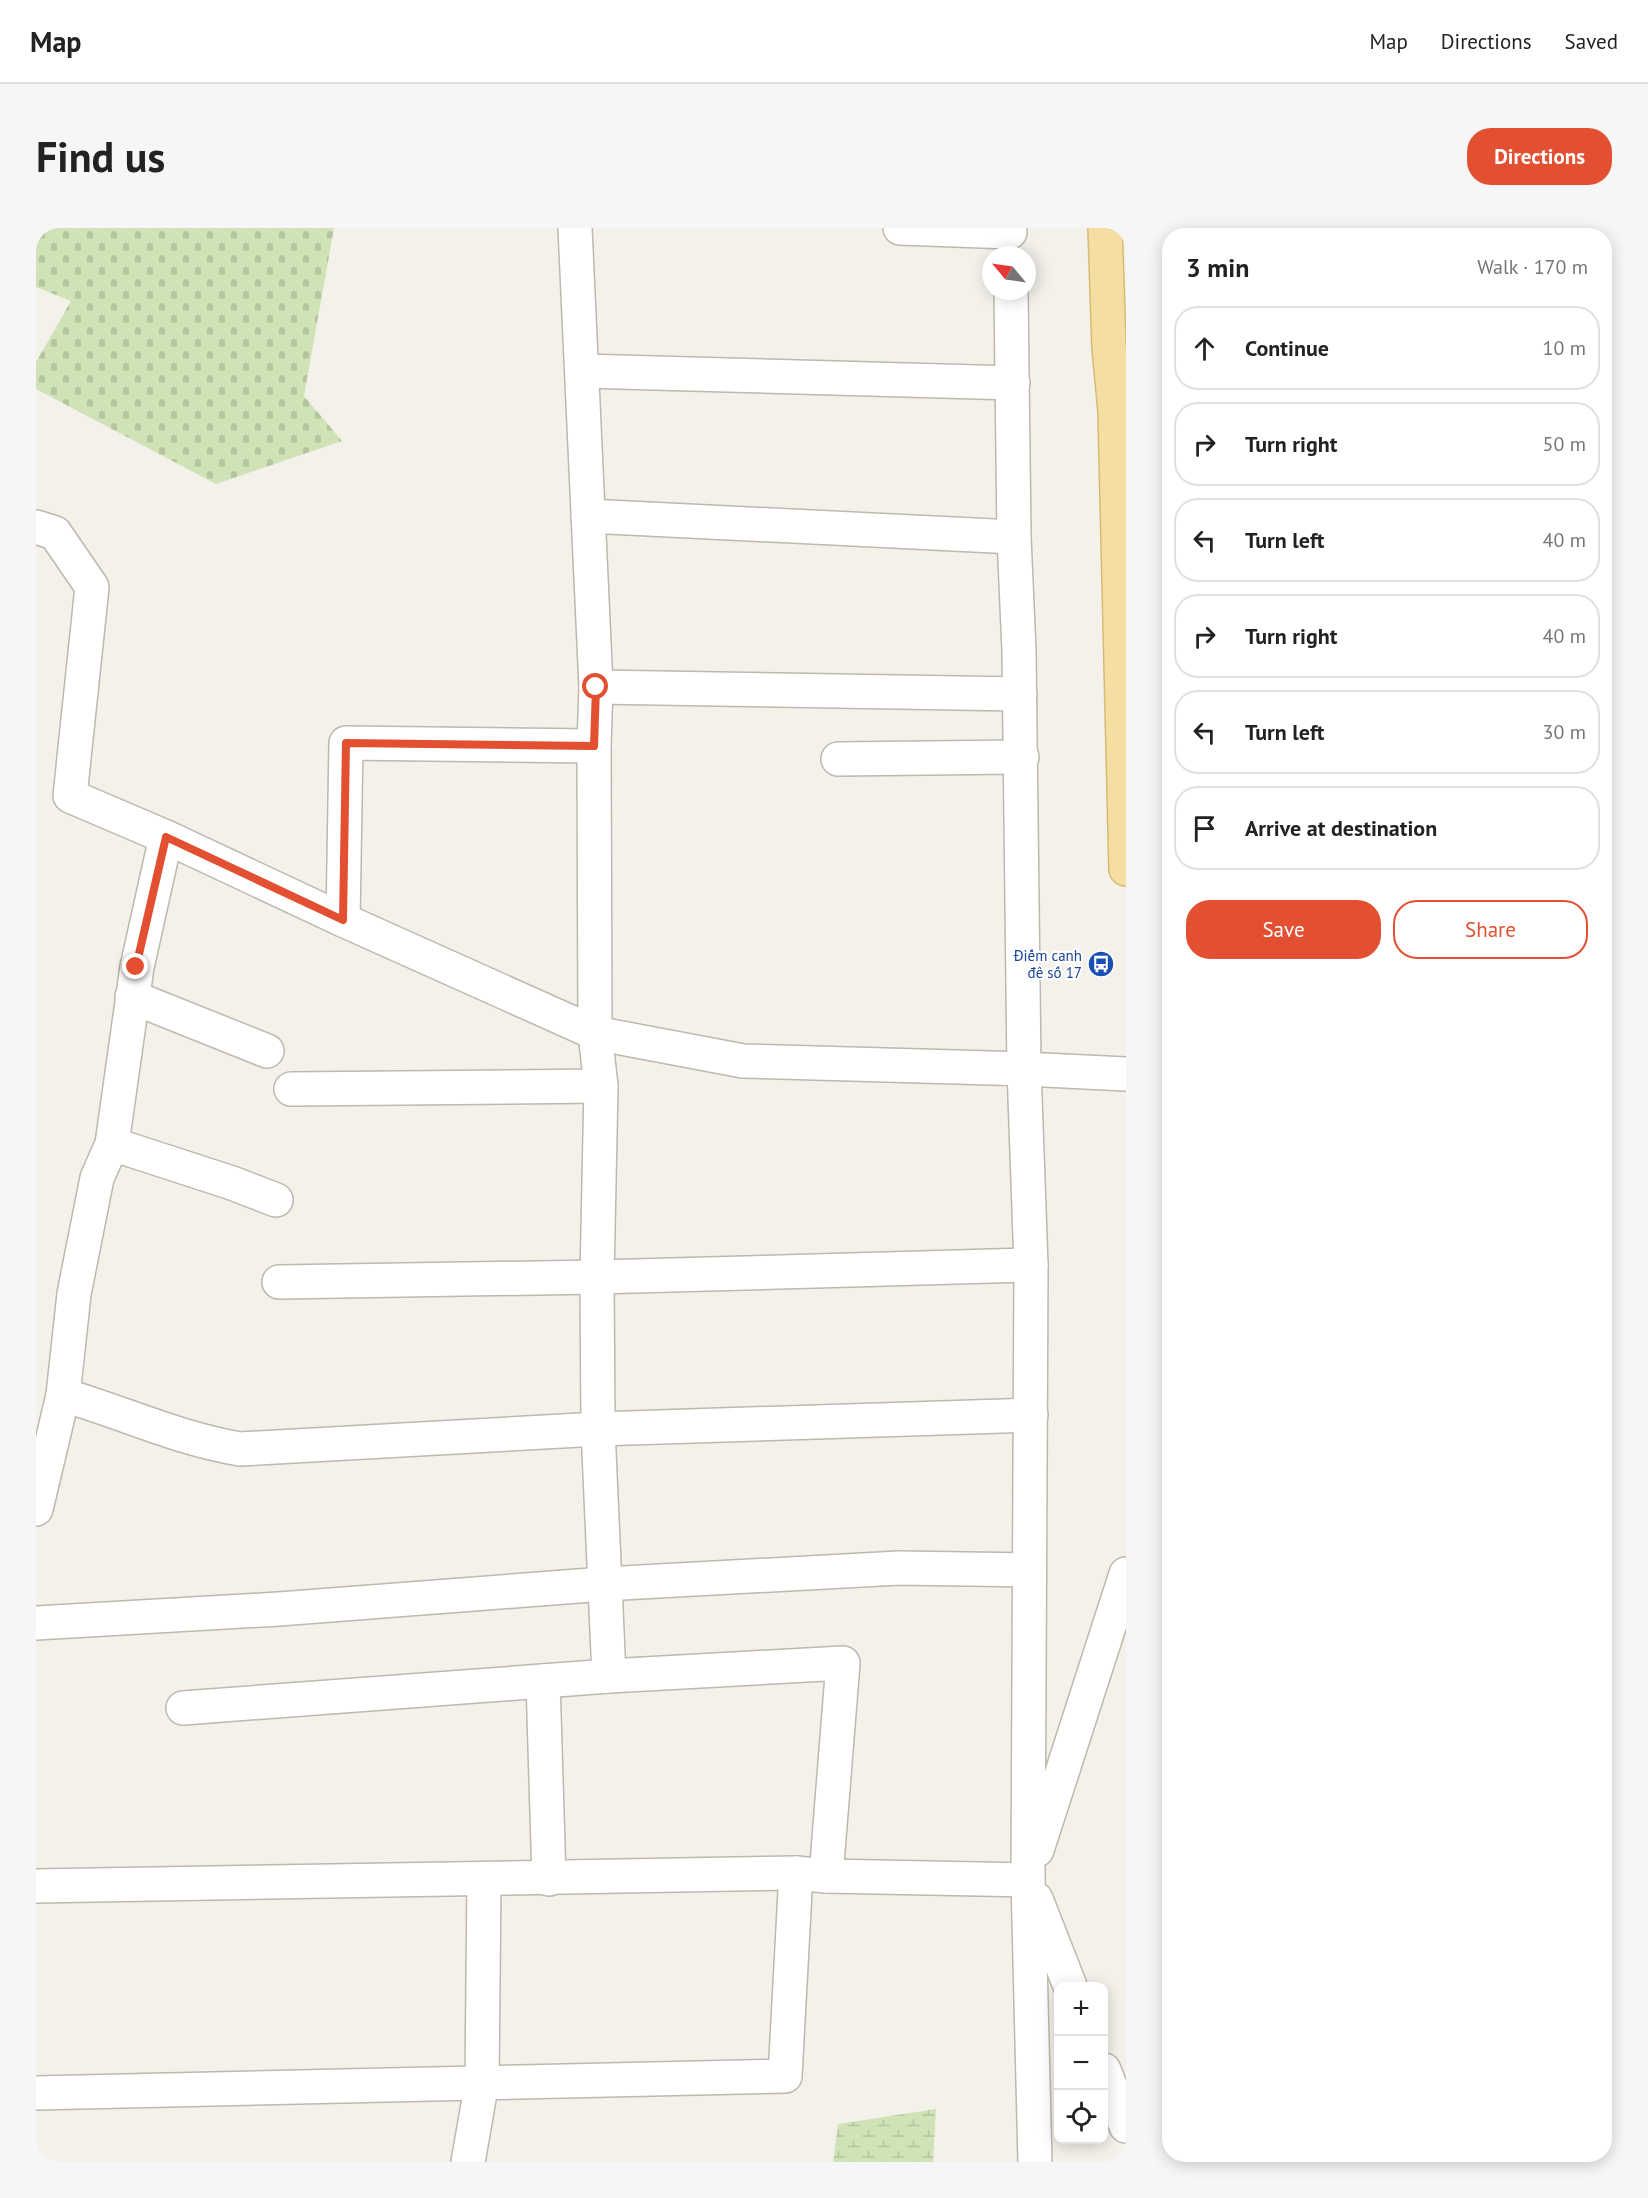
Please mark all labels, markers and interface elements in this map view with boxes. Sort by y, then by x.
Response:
text: Map [30,23,81,60]
text: Map [1369,28,1408,55]
text: Directions [1441,28,1532,55]
text: Saved [1565,28,1618,55]
button: Directions [1467,128,1612,185]
text: Find us [36,129,165,184]
north arrow [982,246,1036,300]
text: 3 min [1186,251,1249,284]
text: Walk · 170 m [1477,254,1588,280]
icon: ahead [1188,332,1221,365]
text: Continue [1245,334,1329,362]
text: 10 m [1543,335,1586,361]
icon: right [1188,428,1221,461]
text: Turn right [1245,430,1337,458]
text: 50 m [1543,431,1586,457]
icon: left [1188,524,1221,557]
text: Turn left [1245,526,1325,554]
text: 40 m [1543,527,1586,553]
icon: right [1188,620,1221,653]
text: Turn right [1245,622,1337,650]
text: 40 m [1543,623,1586,649]
route start [582,673,608,699]
icon: left [1188,716,1221,749]
text: Turn left [1245,718,1325,746]
text: 30 m [1543,719,1586,745]
icon: arrive [1188,812,1221,845]
text: Arrive at destination [1245,814,1437,842]
button: Save [1186,900,1381,959]
button: Share [1393,900,1588,959]
place label: Điếm canh đê số 17 [1013,946,1082,982]
bus stop icon: Điếm canh đê số 17 [1086,949,1116,979]
route end [122,953,148,979]
map controls [1054,1982,1108,2144]
button: + [1054,1982,1108,2036]
button: − [1054,2036,1108,2090]
button: locate [1054,2090,1108,2144]

